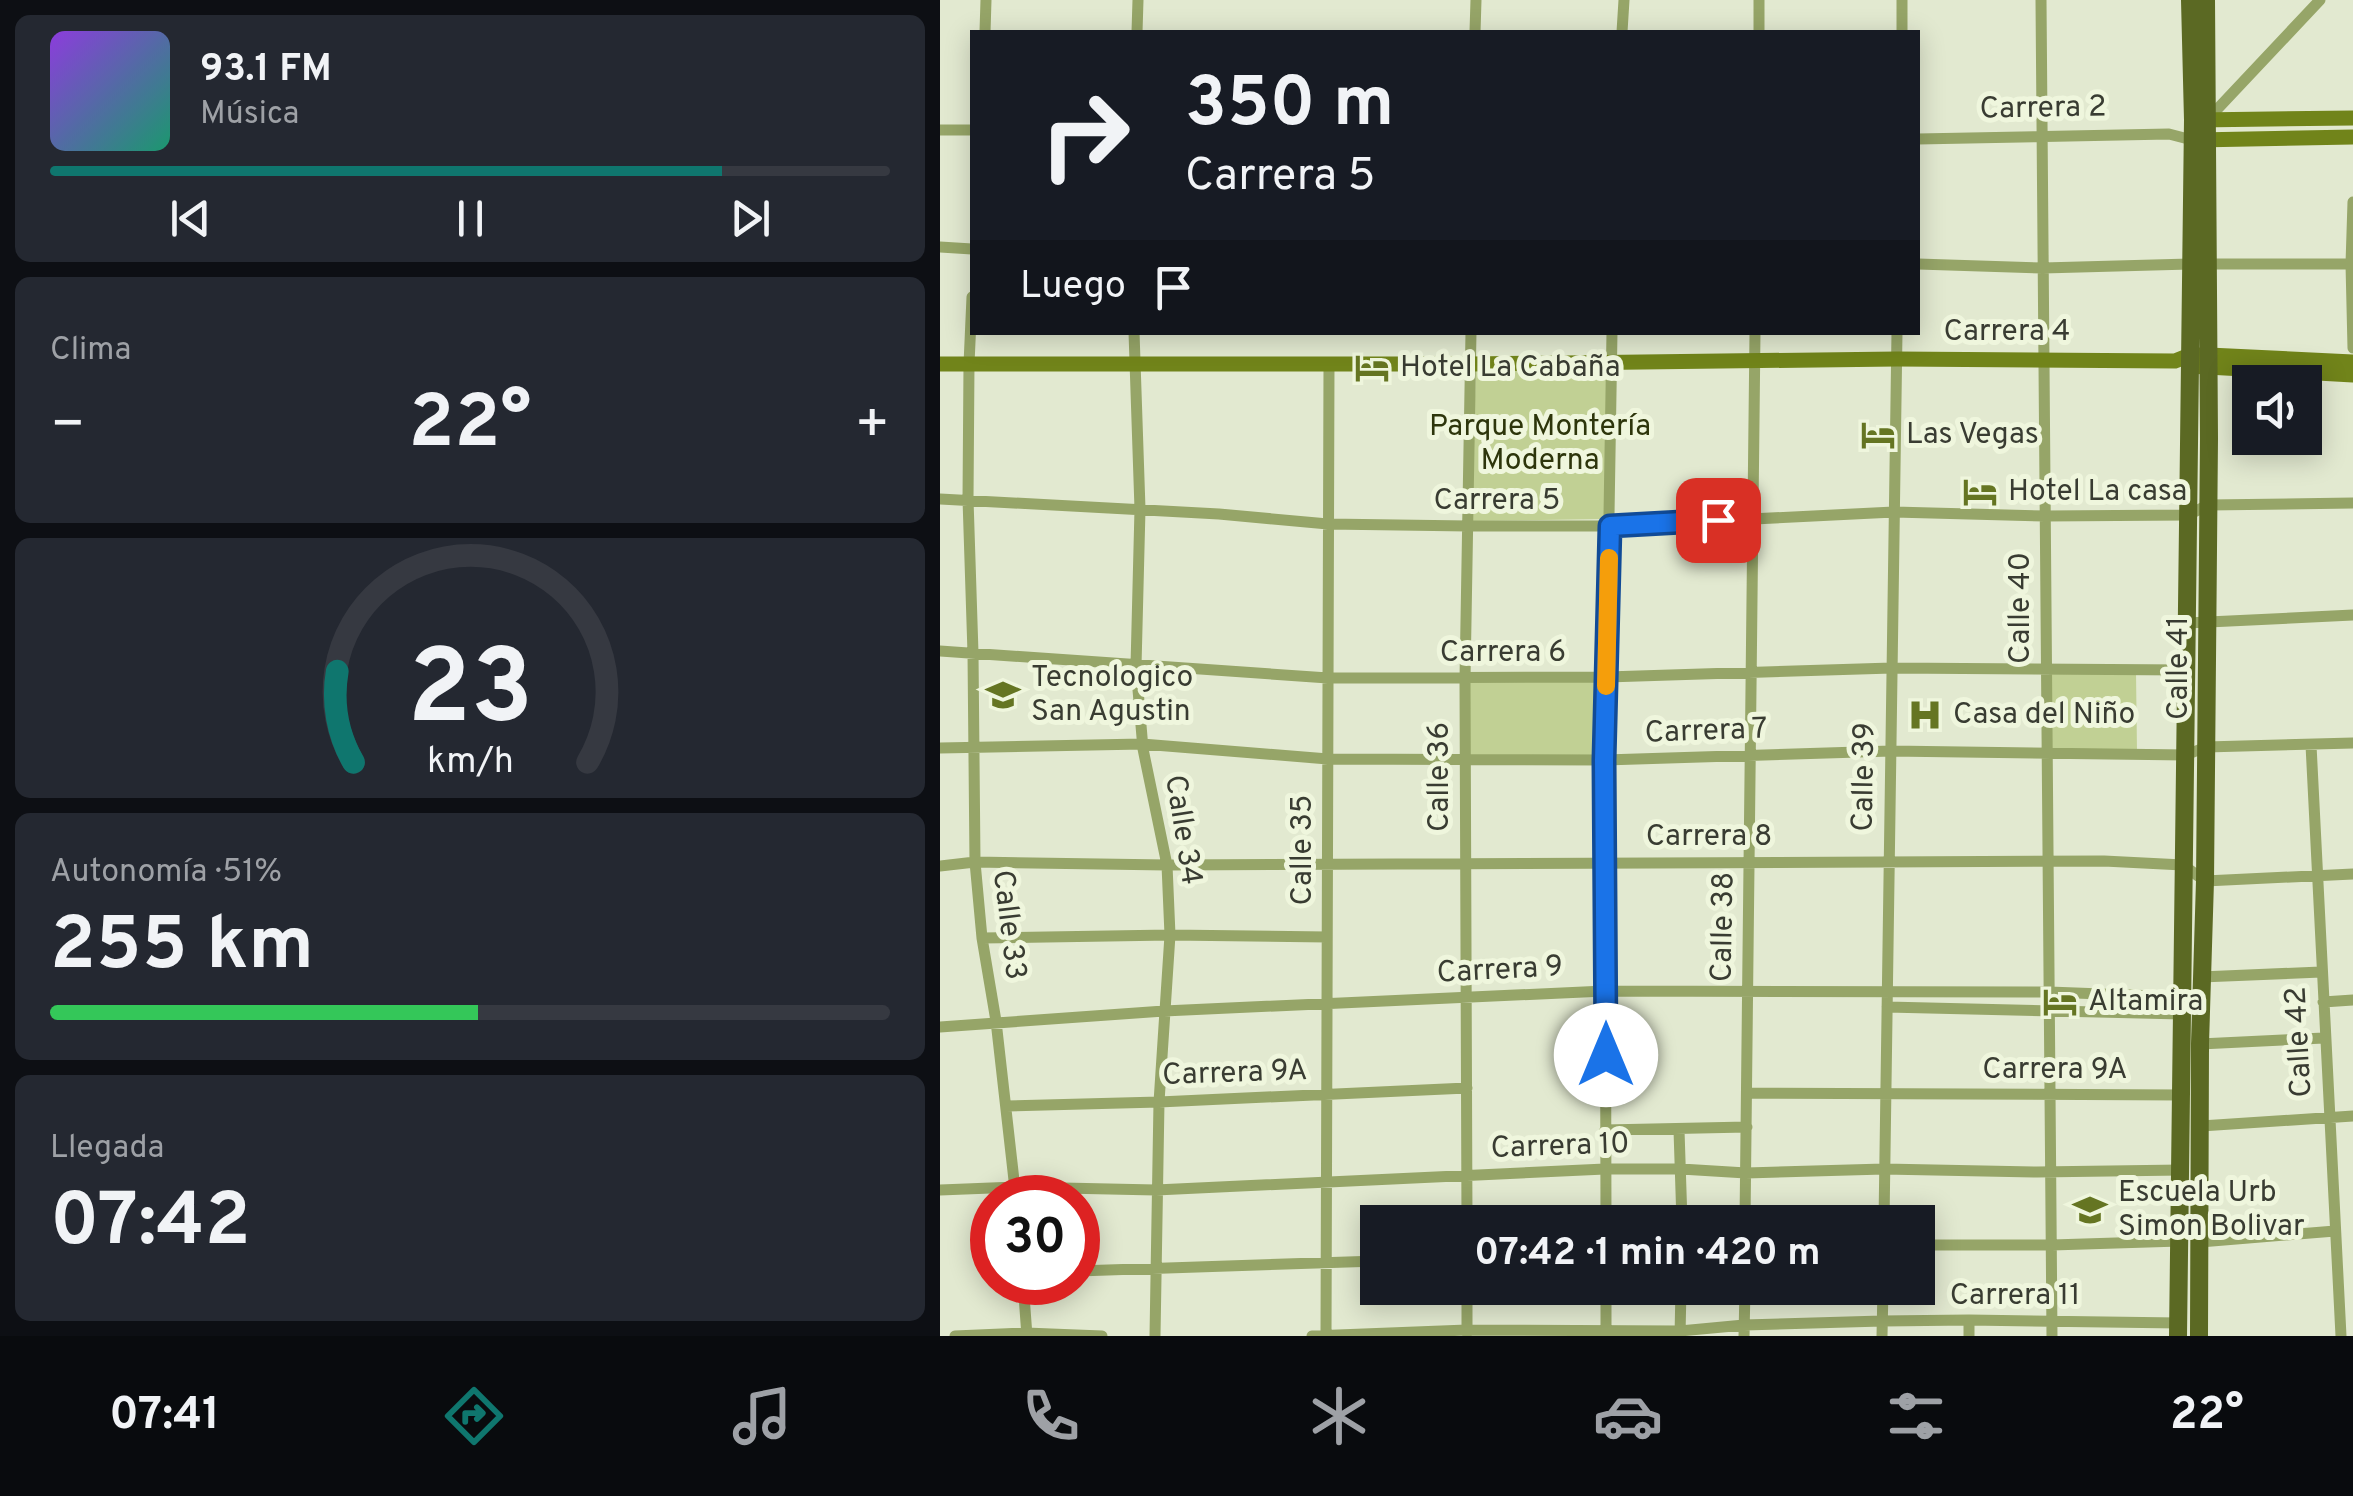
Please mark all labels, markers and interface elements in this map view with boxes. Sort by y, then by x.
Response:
text: 93.1 FM [200,46,332,95]
text: 350 m [1185,62,1394,151]
icon: right [1020,70,1150,200]
street label: Carrera 2 [1979,89,2107,129]
text: Música [200,95,299,135]
text: Carrera 5 [1185,149,1376,206]
icon: previous [163,191,218,246]
icon: pause [443,191,498,246]
icon: next [723,191,778,246]
icon: arrive [1146,260,1201,315]
text: Luego [1020,263,1126,312]
street label: Carrera 4 [1944,314,2071,351]
text: Clima [50,331,131,371]
hotel icon: Hotel La Cabaña [1353,349,1391,387]
place label: Hotel La Cabaña [1400,350,1621,387]
map controls [2232,365,2322,455]
button: sound [2232,365,2322,455]
text: 22° [409,379,531,474]
text: − [50,392,85,462]
text: + [855,392,890,462]
park label: Parque Montería Moderna [1429,409,1651,480]
hotel icon: Las Vegas [1859,416,1897,454]
place label: Las Vegas [1906,417,2039,454]
hotel icon: Hotel La casa [1961,473,1999,511]
place label: Hotel La casa [2008,474,2187,511]
pin [1676,478,1761,563]
street label: Carrera 5 [1434,483,1561,520]
icon: arrive [1691,493,1746,548]
street label: Calle 40 [2003,552,2040,664]
street label: Calle 41 [2161,616,2198,720]
text: 23 [407,628,533,760]
street label: Carrera 6 [1440,635,1566,672]
place label: Tecnologico San Agustin [1031,660,1193,731]
school or university icon: Tecnologico San Agustin [984,676,1022,714]
hospital icon: Casa del Niño [1906,696,1944,734]
place label: Casa del Niño [1953,697,2135,734]
street label: Carrera 7 [1644,711,1768,753]
street label: Calle 36 [1422,722,1459,832]
street label: Calle 39 [1846,722,1884,832]
text: km/h [427,740,513,786]
street label: Calle 34 [1155,772,1209,888]
street label: Calle 35 [1285,795,1322,905]
street label: Carrera 8 [1646,819,1772,856]
text: Autonomía · 51% [50,853,282,893]
street label: Calle 33 [983,868,1033,982]
street label: Calle 38 [1705,871,1743,983]
text: 255 km [50,901,314,996]
street label: Carrera 9 [1436,949,1564,993]
hotel icon: Altamira [2041,983,2079,1021]
place label: Altamira [2088,984,2203,1021]
street label: Calle 42 [2279,986,2321,1098]
position arrow [1554,1003,1658,1107]
street label: Carrera 9A [1982,1052,2128,1089]
street label: Carrera 9A [1162,1053,1308,1095]
street label: Carrera 10 [1490,1126,1630,1168]
text: Llegada [50,1129,164,1169]
speed limit sign: 30 [970,1175,1100,1305]
place label: Escuela Urb Simon Bolivar [2118,1175,2305,1246]
text: 07:42 [50,1177,251,1272]
school or university icon: Escuela Urb Simon Bolivar [2071,1191,2109,1229]
text: 07:42 · 1 min · 420 m [1474,1230,1821,1279]
street label: Carrera 11 [1950,1278,2080,1315]
icon: directions [439,1381,509,1451]
icon: music [727,1381,797,1451]
icon: phone [1016,1381,1086,1451]
icon: climate [1304,1381,1374,1451]
icon: car [1593,1381,1663,1451]
icon: filters [1881,1381,1951,1451]
text: 07:41 [109,1388,220,1445]
text: 22° [2170,1388,2244,1445]

